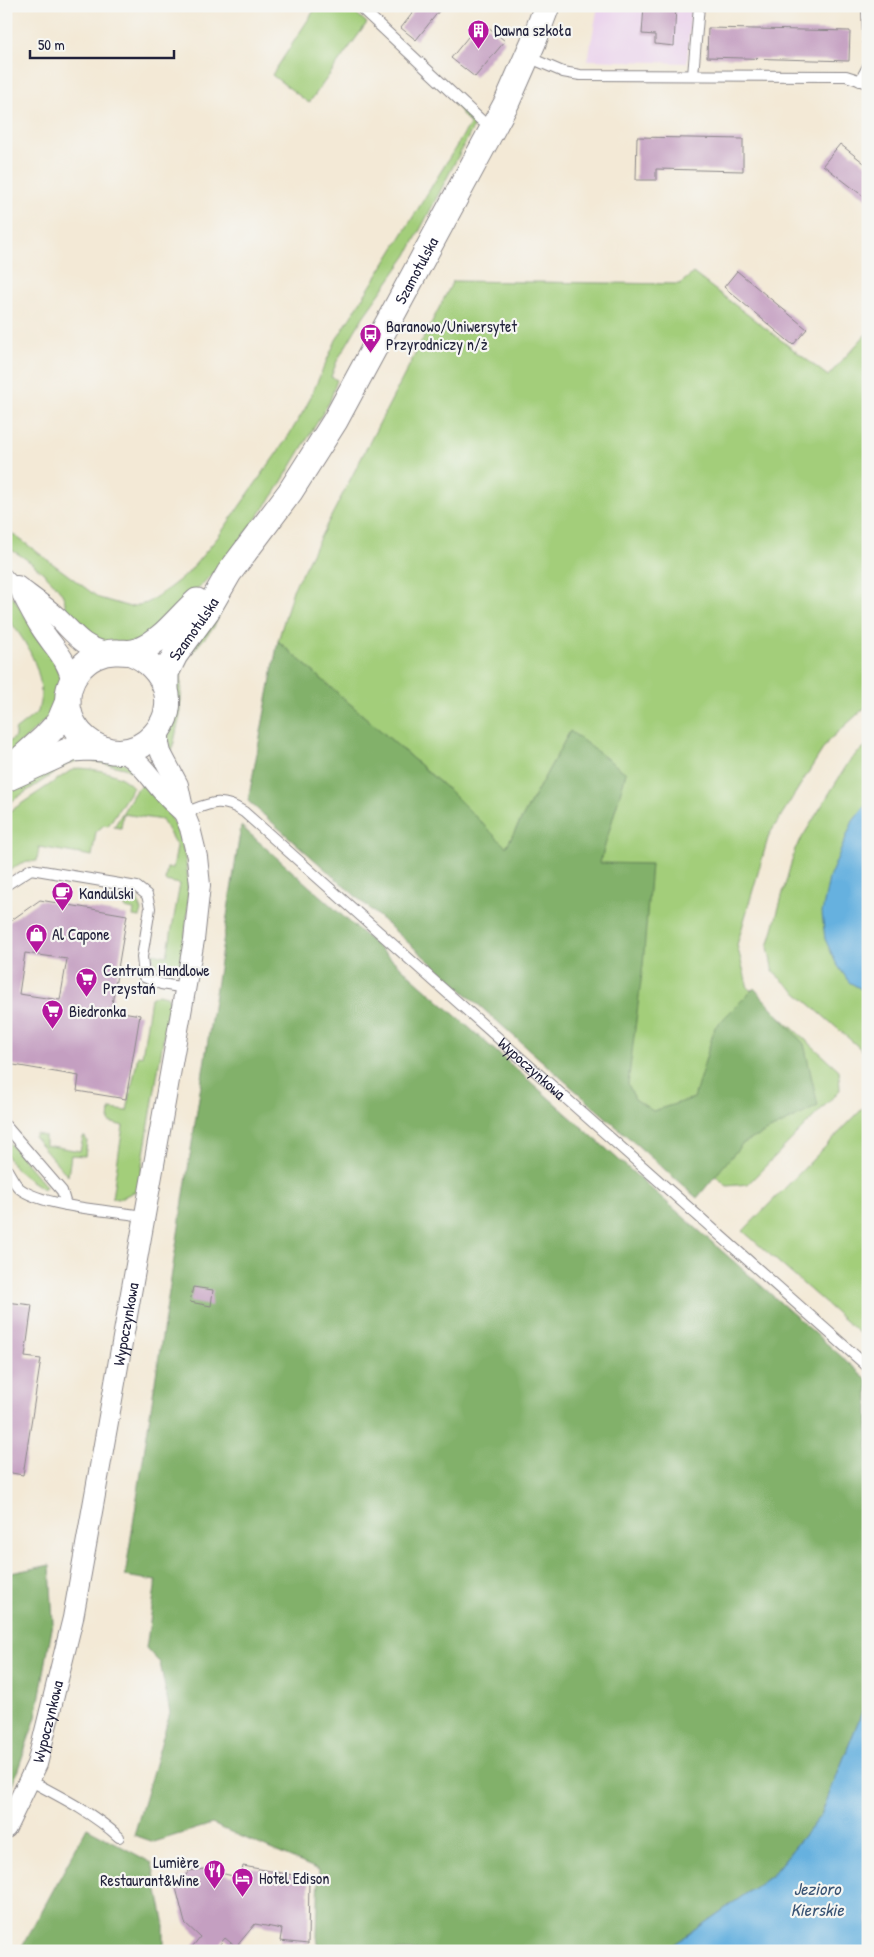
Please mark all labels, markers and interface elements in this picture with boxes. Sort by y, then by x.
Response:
building icon: Dawna szkoła [466,18,490,49]
place label: Dawna szkoła [494,19,571,41]
scale bar [30,28,174,60]
text: 50 m [38,34,65,55]
street label: Szamotulska [389,233,443,308]
place label: Baranowo/Uniwersytet Przyrodniczy n/ż [386,315,517,355]
bus stop icon: Baranowo/Uniwersytet Przyrodniczy n/ż [358,323,382,354]
street label: Szamotulska [163,593,224,664]
cafe icon: Kandulski [51,881,75,912]
place label: Kandulski [79,882,134,904]
shop icon: Al Capone [24,922,48,953]
place label: Al Capone [52,923,110,945]
place label: Centrum Handlowe Przystań [103,959,210,999]
supermarket icon: Centrum Handlowe Przystań [75,967,99,998]
supermarket icon: Biedronka [41,999,65,1030]
place label: Biedronka [69,1000,126,1022]
street label: Wypoczynkowa [493,1032,571,1104]
street label: Wypoczynkowa [107,1281,144,1367]
street label: Wypoczynkowa [27,1678,68,1765]
place label: Lumière Restaurant&Wine [100,1851,200,1891]
restaurant icon: Lumière Restaurant&Wine [203,1859,227,1890]
hotel icon: Hotel Edison [231,1866,255,1897]
place label: Hotel Edison [259,1867,329,1889]
water label: Jezioro Kierskie [790,1876,844,1922]

